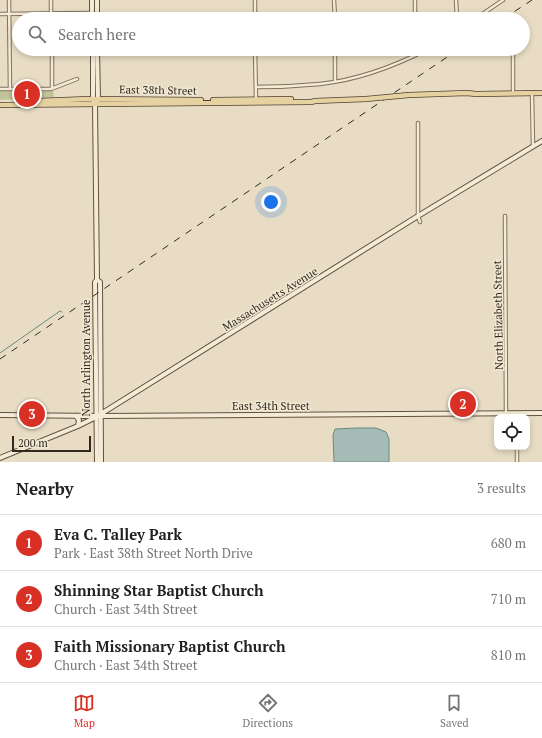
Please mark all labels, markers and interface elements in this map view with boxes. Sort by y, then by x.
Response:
search box [12,12,530,56]
icon: search [26,23,48,45]
text: Search here [58,24,136,44]
pin: 1 [14,79,40,109]
street label: East 38th Street [119,82,197,98]
your location [261,192,281,212]
street label: North Elizabeth Street [490,260,506,370]
street label: Massachusetts Avenue [220,264,321,334]
street label: North Arlington Avenue [79,299,93,417]
pin: 2 [450,389,476,419]
pin: 3 [19,399,45,429]
street label: East 34th Street [232,399,310,413]
map controls [494,414,530,450]
button: locate [494,414,530,450]
scale bar [12,434,91,453]
text: 200 m [18,436,48,450]
text: Nearby [16,477,74,500]
text: 3 results [477,479,526,497]
text: Eva C. Talley Park [54,524,182,544]
text: 1 [25,534,33,552]
text: 680 m [491,534,526,552]
text: Park · East 38th Street North Drive [54,544,253,562]
text: Shinning Star Baptist Church [54,580,264,600]
text: 2 [25,590,33,608]
text: 710 m [491,590,526,608]
text: Church · East 34th Street [54,600,197,618]
text: Faith Missionary Baptist Church [54,636,286,656]
text: 3 [25,646,33,664]
text: 810 m [491,646,526,664]
text: Church · East 34th Street [54,656,197,674]
tab: Map [73,692,95,730]
tab: Directions [242,692,293,730]
tab: Saved [440,692,469,730]

